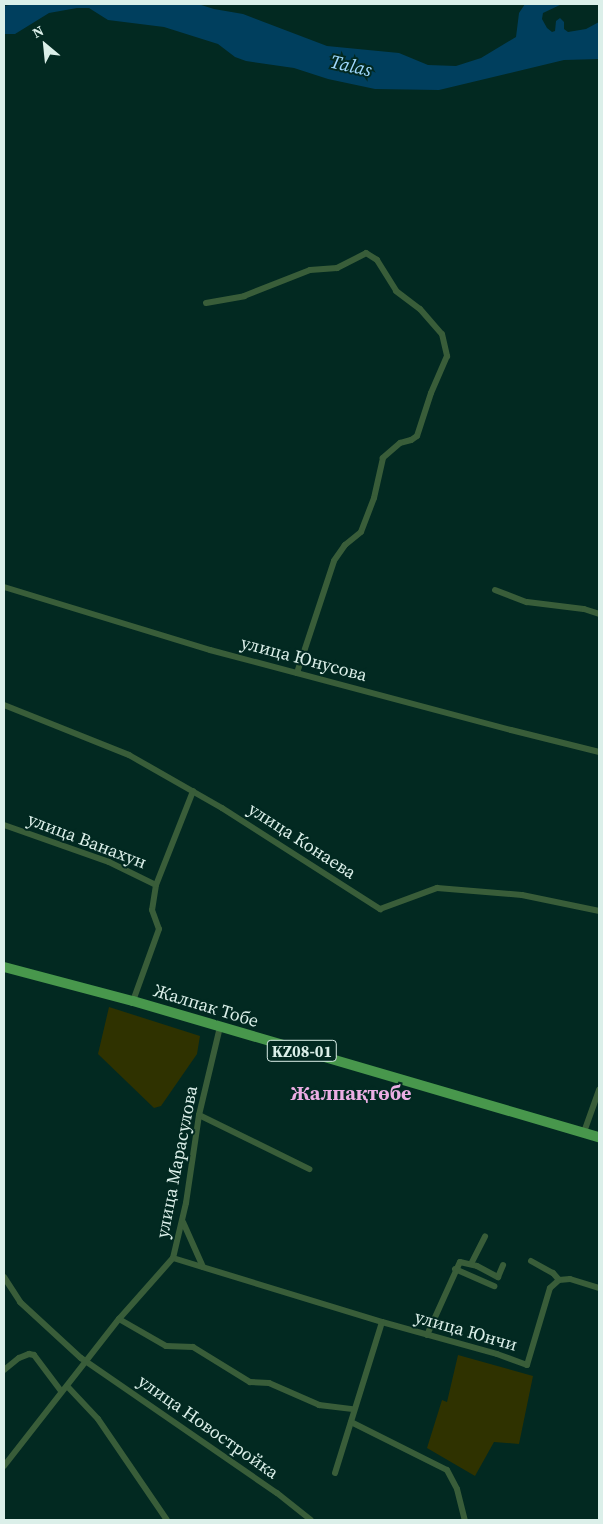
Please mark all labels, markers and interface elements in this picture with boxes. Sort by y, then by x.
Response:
north arrow [20,20,70,70]
text: N [29,21,47,43]
water label: Talas [328,50,374,82]
street label: улица Юнусова [239,632,369,686]
street label: улица Конаева [244,798,360,884]
street label: улица Ванахун [24,808,150,874]
street label: Жалпак Тобе [151,980,261,1032]
road number: KZ08-01 [266,1038,338,1064]
district label: Жалпақтөбе [290,1081,412,1105]
street label: улица Марасулова [152,1084,202,1240]
street label: улица Юнчи [412,1306,520,1356]
street label: улица Новостройка [133,1370,283,1484]

